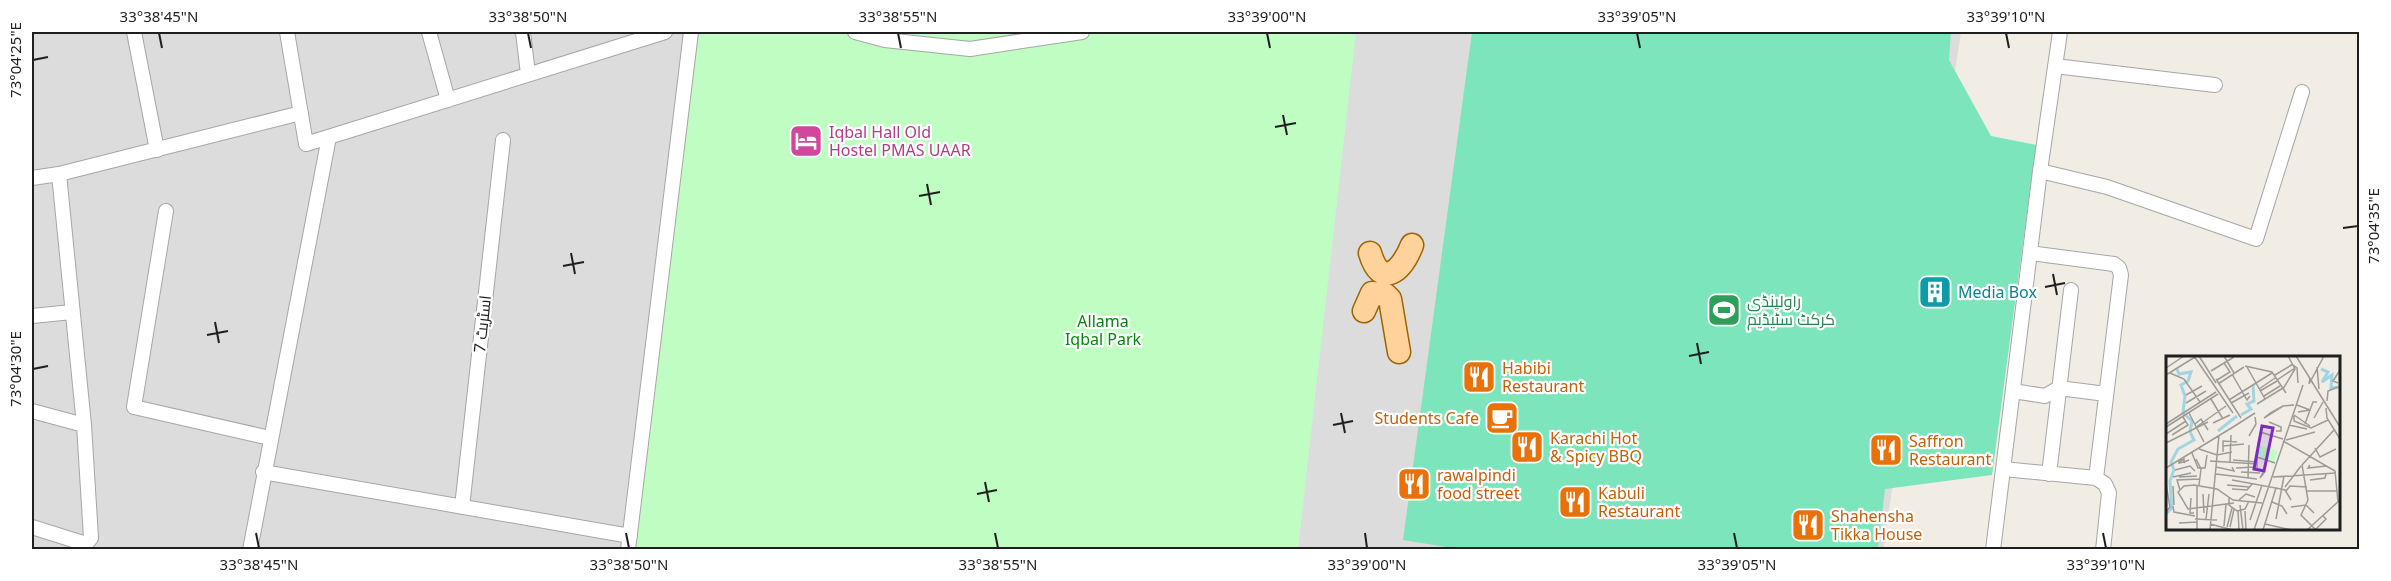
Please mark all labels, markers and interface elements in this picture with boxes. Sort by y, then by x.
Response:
text: 33°38'45"N [120,6,198,26]
text: 33°38'50"N [489,6,567,26]
text: 33°38'55"N [859,6,937,26]
text: 33°39'00"N [1228,6,1306,26]
text: 33°39'05"N [1598,6,1676,26]
text: 33°39'10"N [1967,6,2045,26]
text: 73°04'25"E [5,22,25,98]
place label: Iqbal Hall Old Hostel PMAS UAAR [829,121,971,161]
hotel icon: Iqbal Hall Old Hostel PMAS UAAR [788,123,824,159]
text: 73°04'35"E [2363,188,2383,264]
building icon: Media Box [1917,274,1953,310]
place label: Media Box [1958,281,2037,303]
place label: راولپنڈی کرکٹ سٹیڈیم [1747,290,1835,331]
sports icon: راولپنڈی کرکٹ سٹیڈیم [1706,292,1742,328]
street label: اسٹریٹ 7 [468,294,496,354]
park label: Allama Iqbal Park [1065,310,1142,350]
text: 73°04'30"E [5,331,25,407]
inset map [2166,356,2340,530]
place label: Habibi Restaurant [1502,357,1584,397]
restaurant icon: Habibi Restaurant [1461,359,1497,395]
cafe icon: Students Cafe [1484,400,1520,436]
place label: Students Cafe [1375,407,1479,429]
place label: Karachi Hot & Spicy BBQ [1550,427,1642,467]
restaurant icon: Karachi Hot & Spicy BBQ [1509,429,1545,465]
place label: Saffron Restaurant [1909,430,1991,470]
restaurant icon: Saffron Restaurant [1868,432,1904,468]
place label: rawalpindi food street [1437,464,1520,504]
restaurant icon: rawalpindi food street [1396,466,1432,502]
place label: Kabuli Restaurant [1598,482,1680,522]
restaurant icon: Kabuli Restaurant [1557,484,1593,520]
place label: Shahensha Tikka House [1831,505,1922,545]
restaurant icon: Shahensha Tikka House [1790,507,1826,543]
text: 33°38'45"N [220,554,298,574]
text: 33°38'50"N [590,554,668,574]
text: 33°38'55"N [959,554,1037,574]
text: 33°39'00"N [1328,554,1406,574]
text: 33°39'05"N [1698,554,1776,574]
text: 33°39'10"N [2067,554,2145,574]

